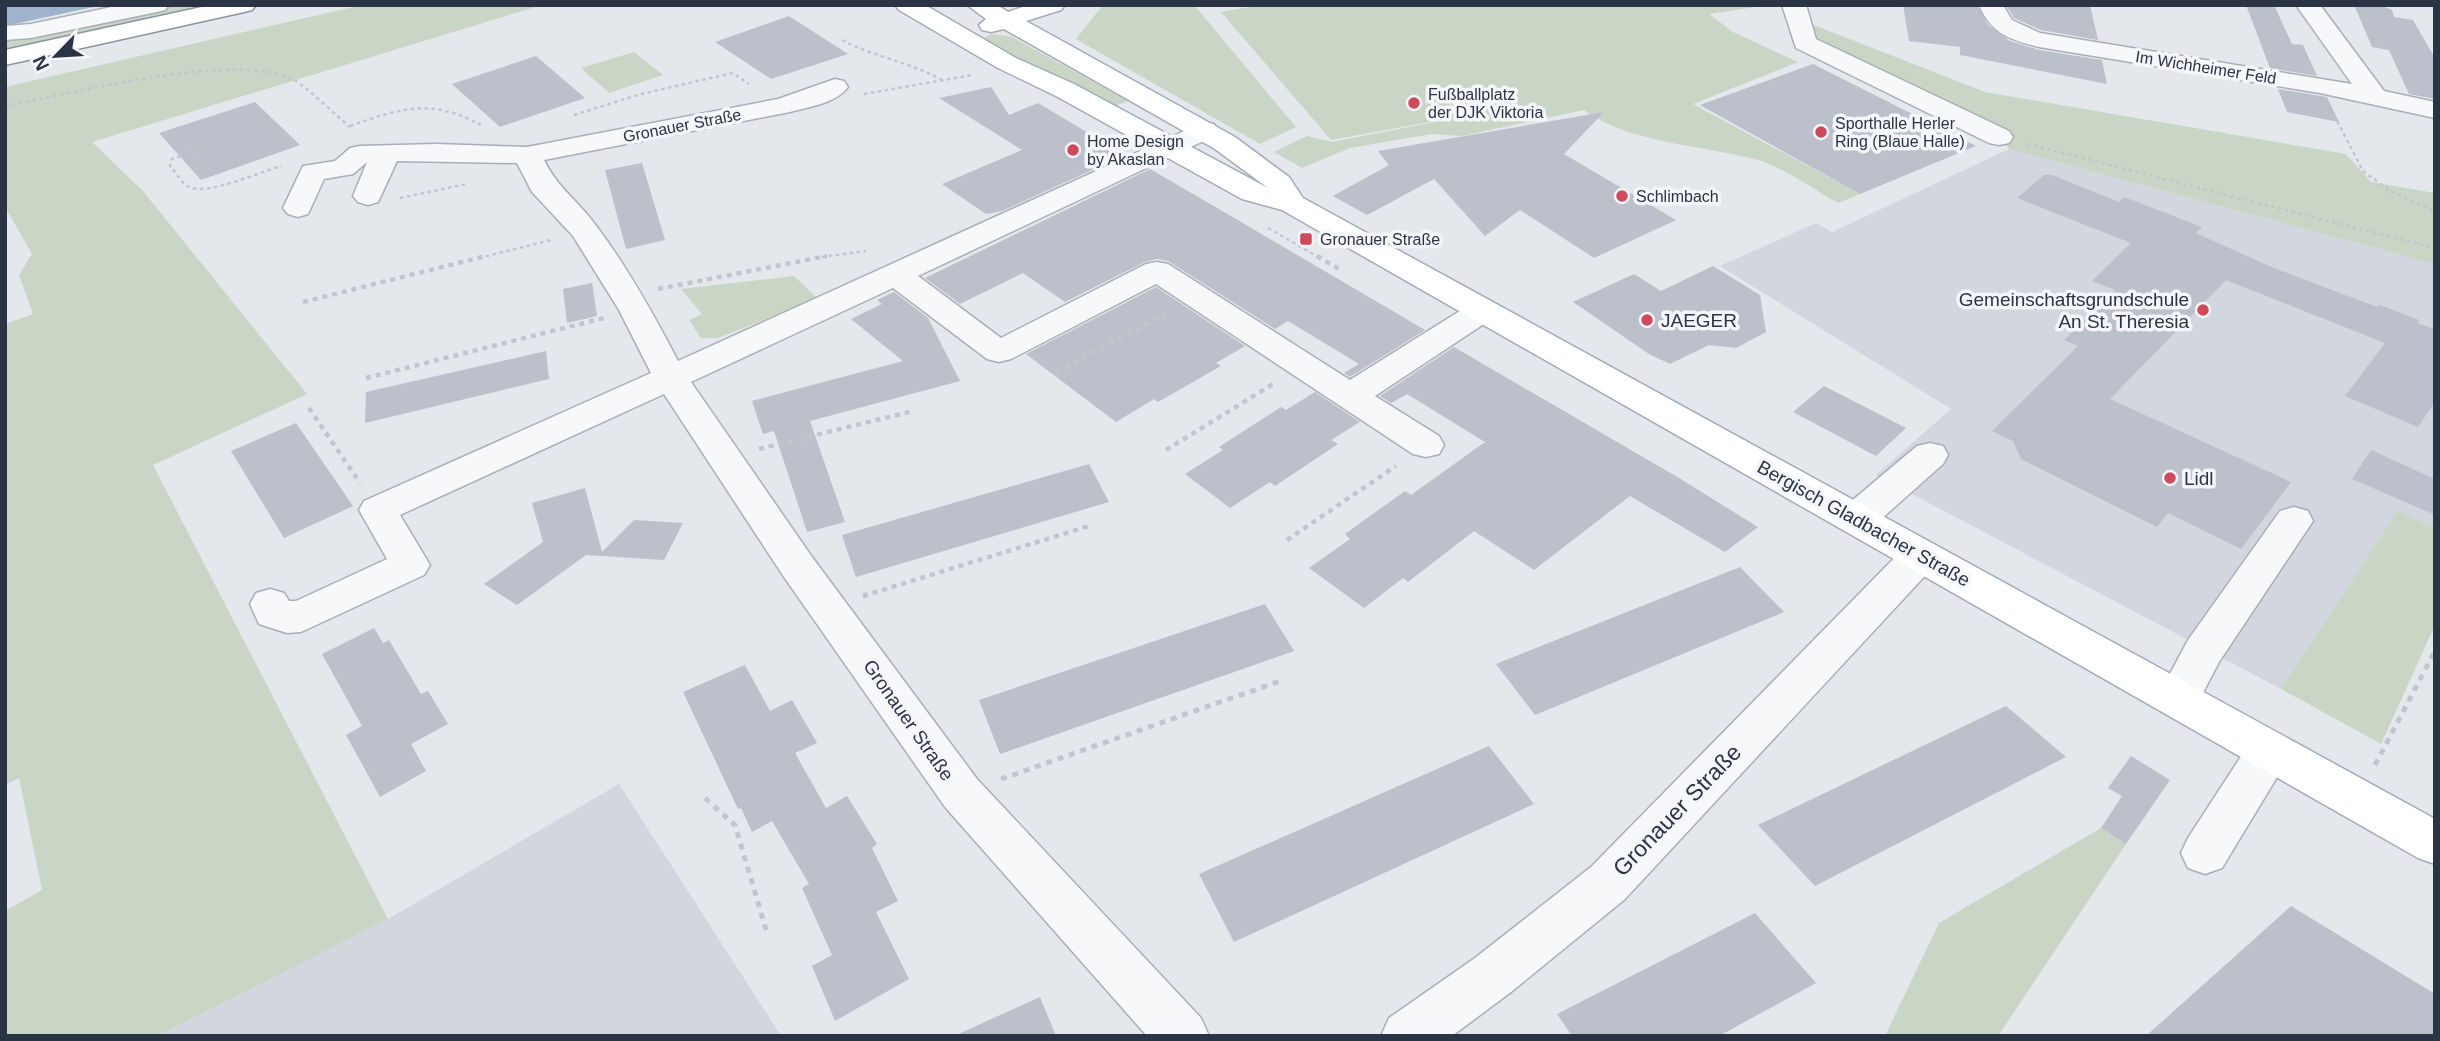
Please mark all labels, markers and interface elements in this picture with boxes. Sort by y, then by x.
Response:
north arrow [21,21,91,91]
street label: Im Wichheimer Feld [2134,48,2278,87]
text: N [29,52,53,74]
place label: Fußballplatz der DJK Viktoria [1428,86,1543,121]
marker: Fußballplatz der DJK Viktoria [1406,95,1422,111]
street label: Gronauer Straße [622,106,743,145]
place label: Sporthalle Herler Ring (Blaue Halle) [1835,115,1965,150]
marker: Sporthalle Herler Ring (Blaue Halle) [1813,124,1829,140]
place label: Home Design by Akaslan [1087,133,1184,168]
marker: Home Design by Akaslan [1065,142,1081,158]
marker: Schlimbach [1614,188,1630,204]
place label: Schlimbach [1636,188,1719,205]
marker: Gronauer Straße [1298,231,1314,247]
place label: Gronauer Straße [1320,231,1440,248]
place label: Gemeinschaftsgrundschule An St. Theresia [1959,289,2189,332]
marker: Gemeinschaftsgrundschule An St. Theresia [2195,302,2211,318]
place label: JAEGER [1661,310,1737,331]
marker: JAEGER [1639,312,1655,328]
street label: Bergisch Gladbacher Straße [1754,456,1974,591]
place label: Lidl [2184,468,2214,489]
marker: Lidl [2162,470,2178,486]
street label: Gronauer Straße [859,656,958,785]
street label: Gronauer Straße [1608,739,1746,881]

